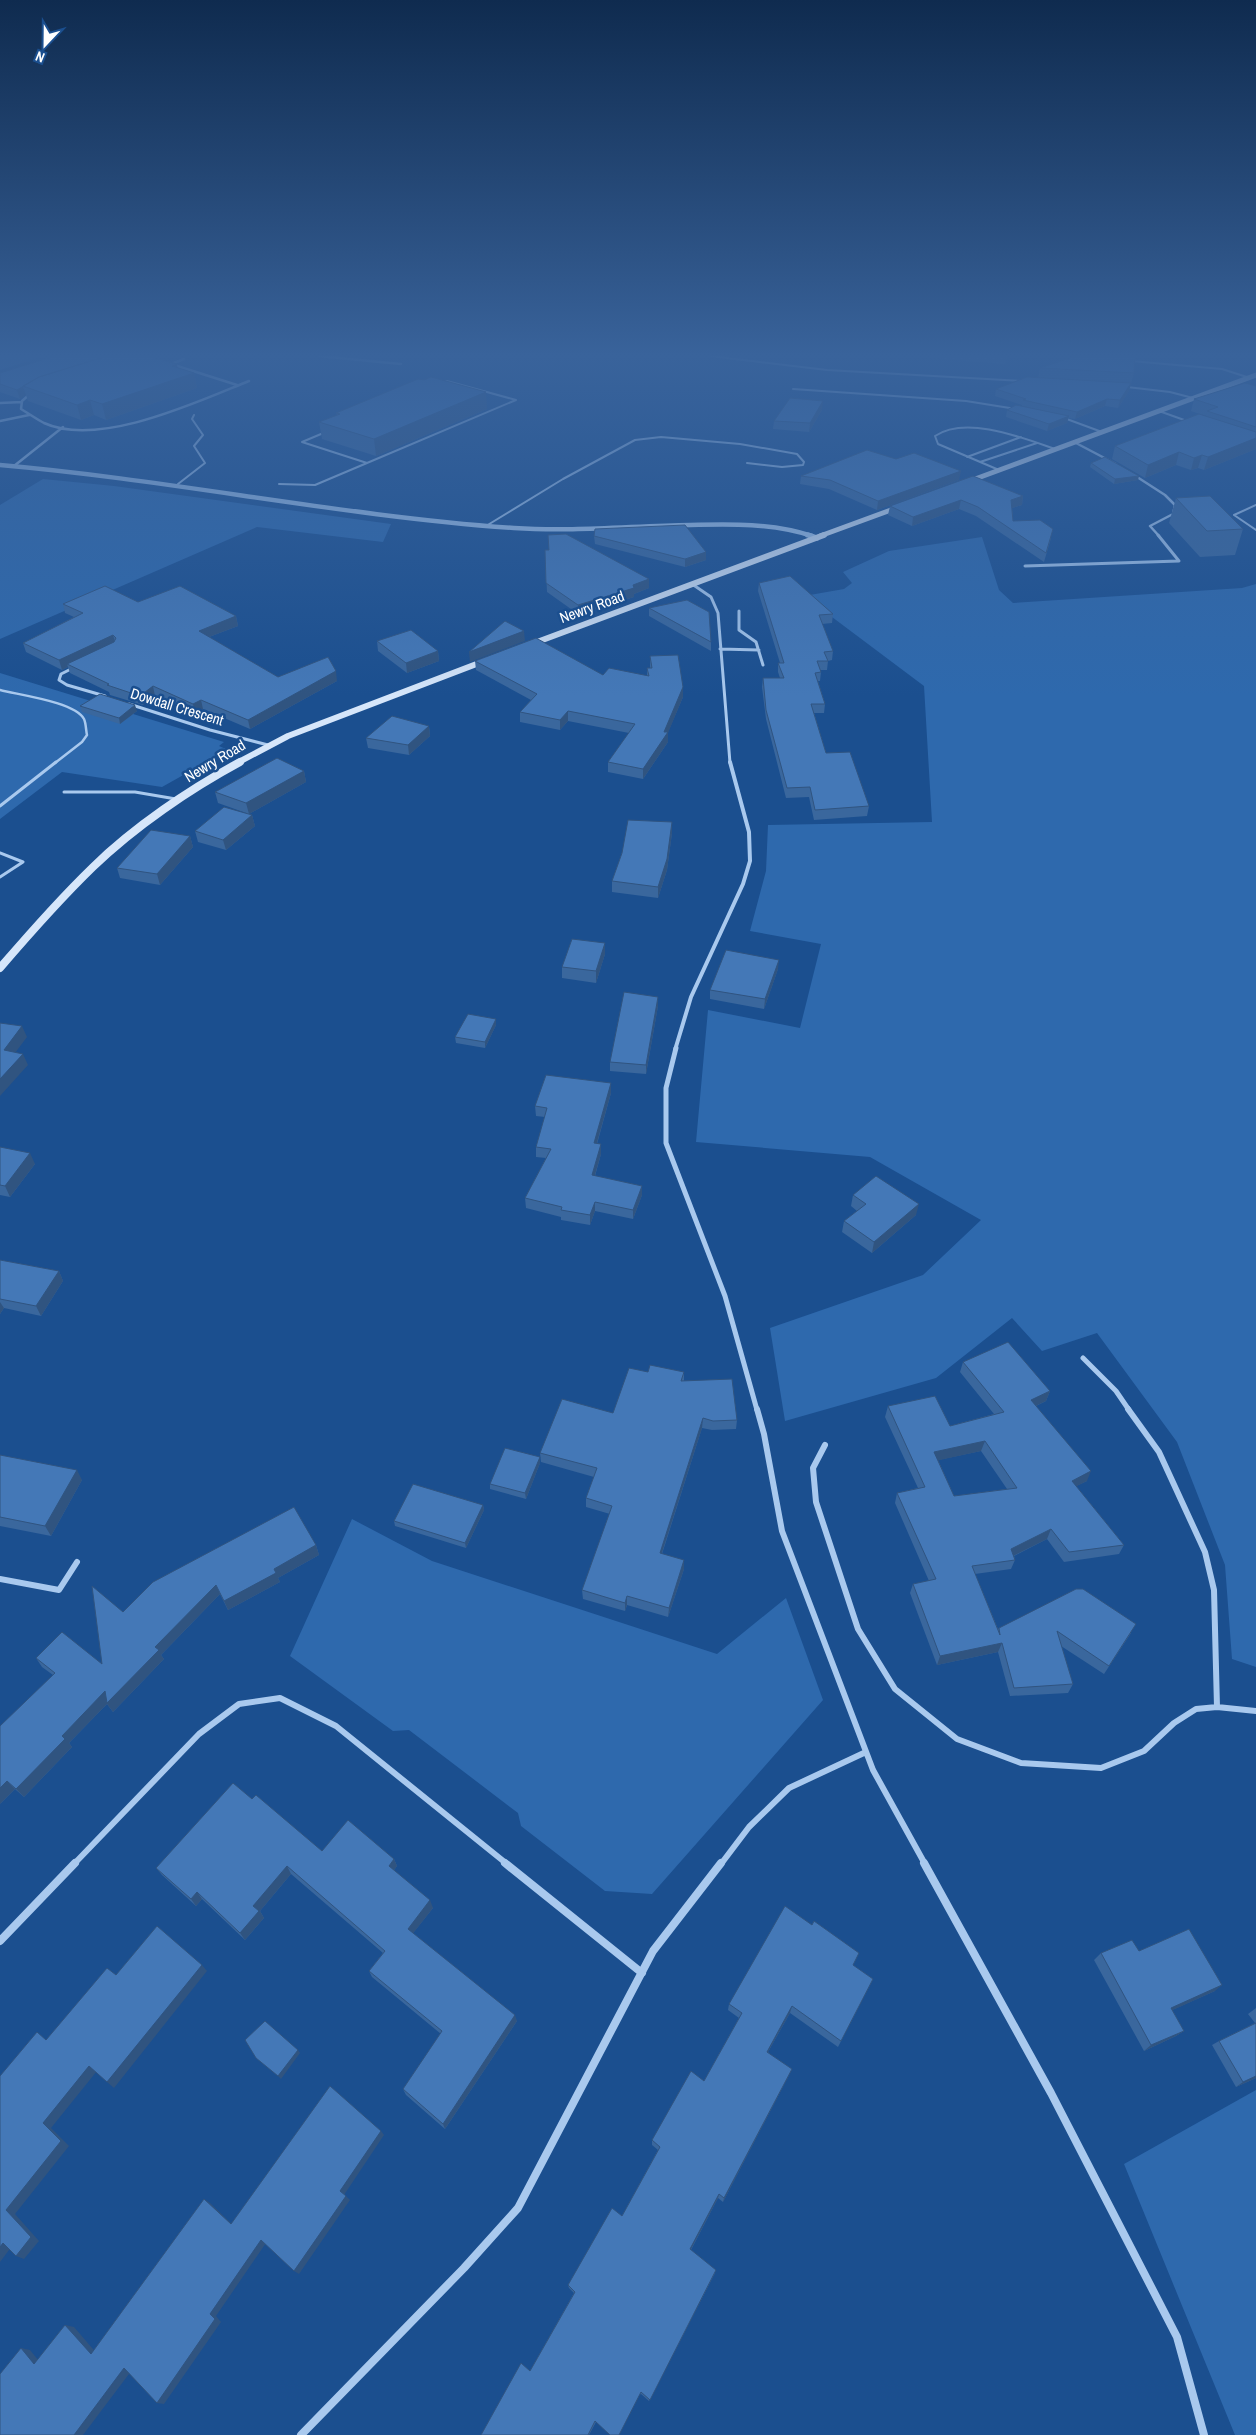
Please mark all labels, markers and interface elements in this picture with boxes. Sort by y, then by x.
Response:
north arrow [20,20,70,70]
text: N [33,47,47,67]
street label: Newry Road [556,585,627,628]
street label: Dowdall Crescent [128,682,227,731]
street label: Newry Road [180,734,249,787]

